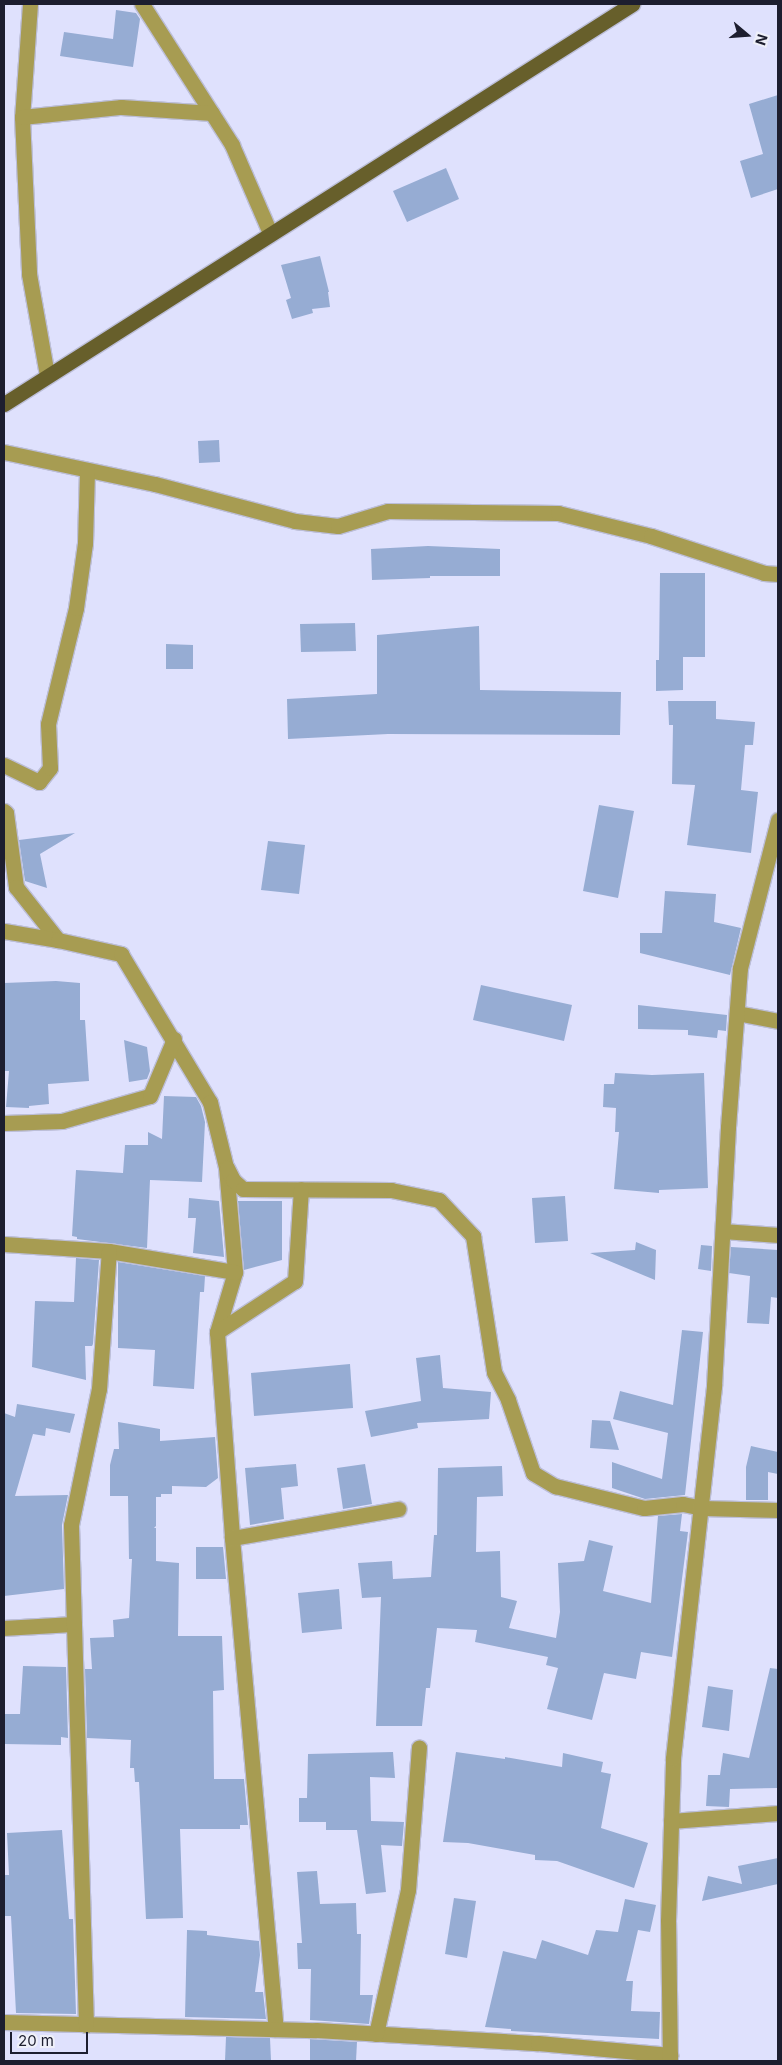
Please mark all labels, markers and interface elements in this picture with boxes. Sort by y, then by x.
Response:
north arrow [722,10,772,60]
text: N [752,32,771,47]
scale bar [12,2022,90,2054]
text: 20 m [18,2031,54,2050]

